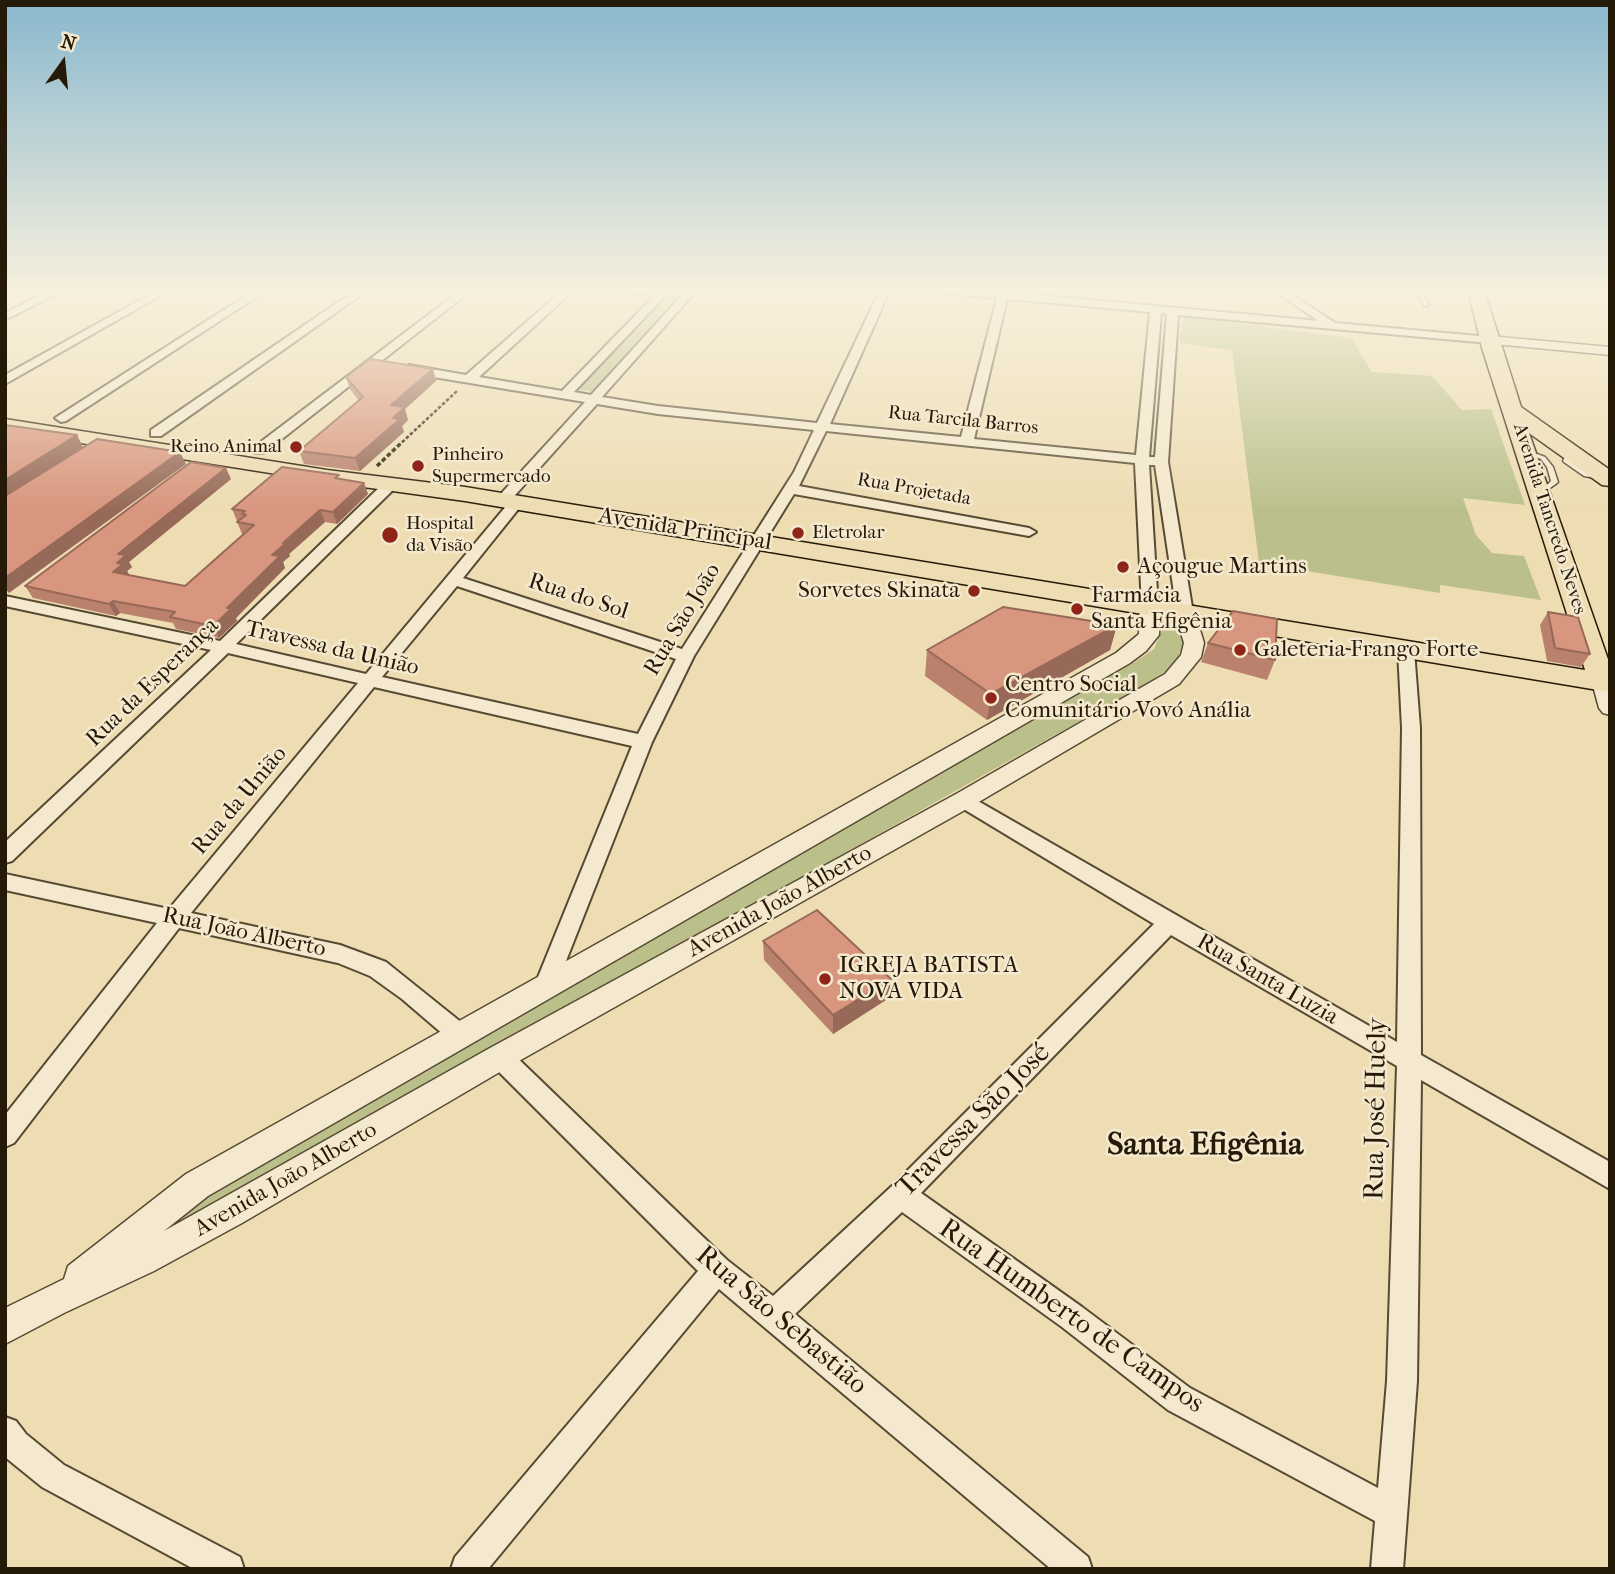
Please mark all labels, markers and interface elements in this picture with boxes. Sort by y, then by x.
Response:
north arrow [28,28,98,98]
text: N [59,30,78,55]
street label: Rua Tarcila Barros [887,402,1039,440]
street label: Avenida Tancredo Neves [1507,421,1591,617]
place label: Reino Animal [170,436,282,458]
marker: Reino Animal [288,439,304,455]
place label: Pinheiro Supermercado [432,444,551,488]
marker: Pinheiro Supermercado [410,458,426,474]
street label: Rua Projetada [855,469,973,511]
street label: Avenida Principal [596,503,774,557]
place label: Hospital da Visão [406,513,474,557]
place label: Eletrolar [812,522,884,544]
marker: Hospital da Visão [380,525,400,545]
marker: Eletrolar [790,525,806,541]
place label: Açougue Martins [1137,553,1307,581]
street label: Rua São João [639,559,727,681]
marker: Açougue Martins [1115,559,1131,575]
street label: Rua do Sol [524,568,632,626]
place label: Sorvetes Skinata [798,577,960,605]
place label: Farmácia Santa Efigênia [1091,582,1232,636]
marker: Sorvetes Skinata [966,583,982,599]
marker: Farmácia Santa Efigênia [1069,601,1085,617]
street label: Rua da Esperança [81,613,225,753]
street label: Travessa da União [243,616,421,682]
place label: Galeteria Frango Forte [1254,636,1478,664]
marker: Galeteria Frango Forte [1232,642,1248,658]
place label: Centro Social Comunitário Vovó Anália [1005,671,1251,725]
marker: Centro Social Comunitário Vovó Anália [983,690,999,706]
street label: Rua da União [187,741,293,861]
street label: Avenida João Alberto [683,840,877,964]
street label: Rua João Alberto [160,902,328,964]
street label: Rua Santa Luzia [1191,928,1343,1032]
place label: IGREJA BATISTA NOVA VIDA [839,952,1018,1006]
marker: IGREJA BATISTA NOVA VIDA [817,971,833,987]
street label: Rua José Huely [1359,1018,1395,1200]
street label: Travessa São José [890,1037,1058,1205]
street label: Avenida João Alberto [190,1116,382,1244]
district label: Santa Efigênia [1107,1127,1303,1165]
street label: Rua Humberto de Campos [932,1213,1210,1421]
street label: Rua São Sebastião [688,1239,874,1403]

